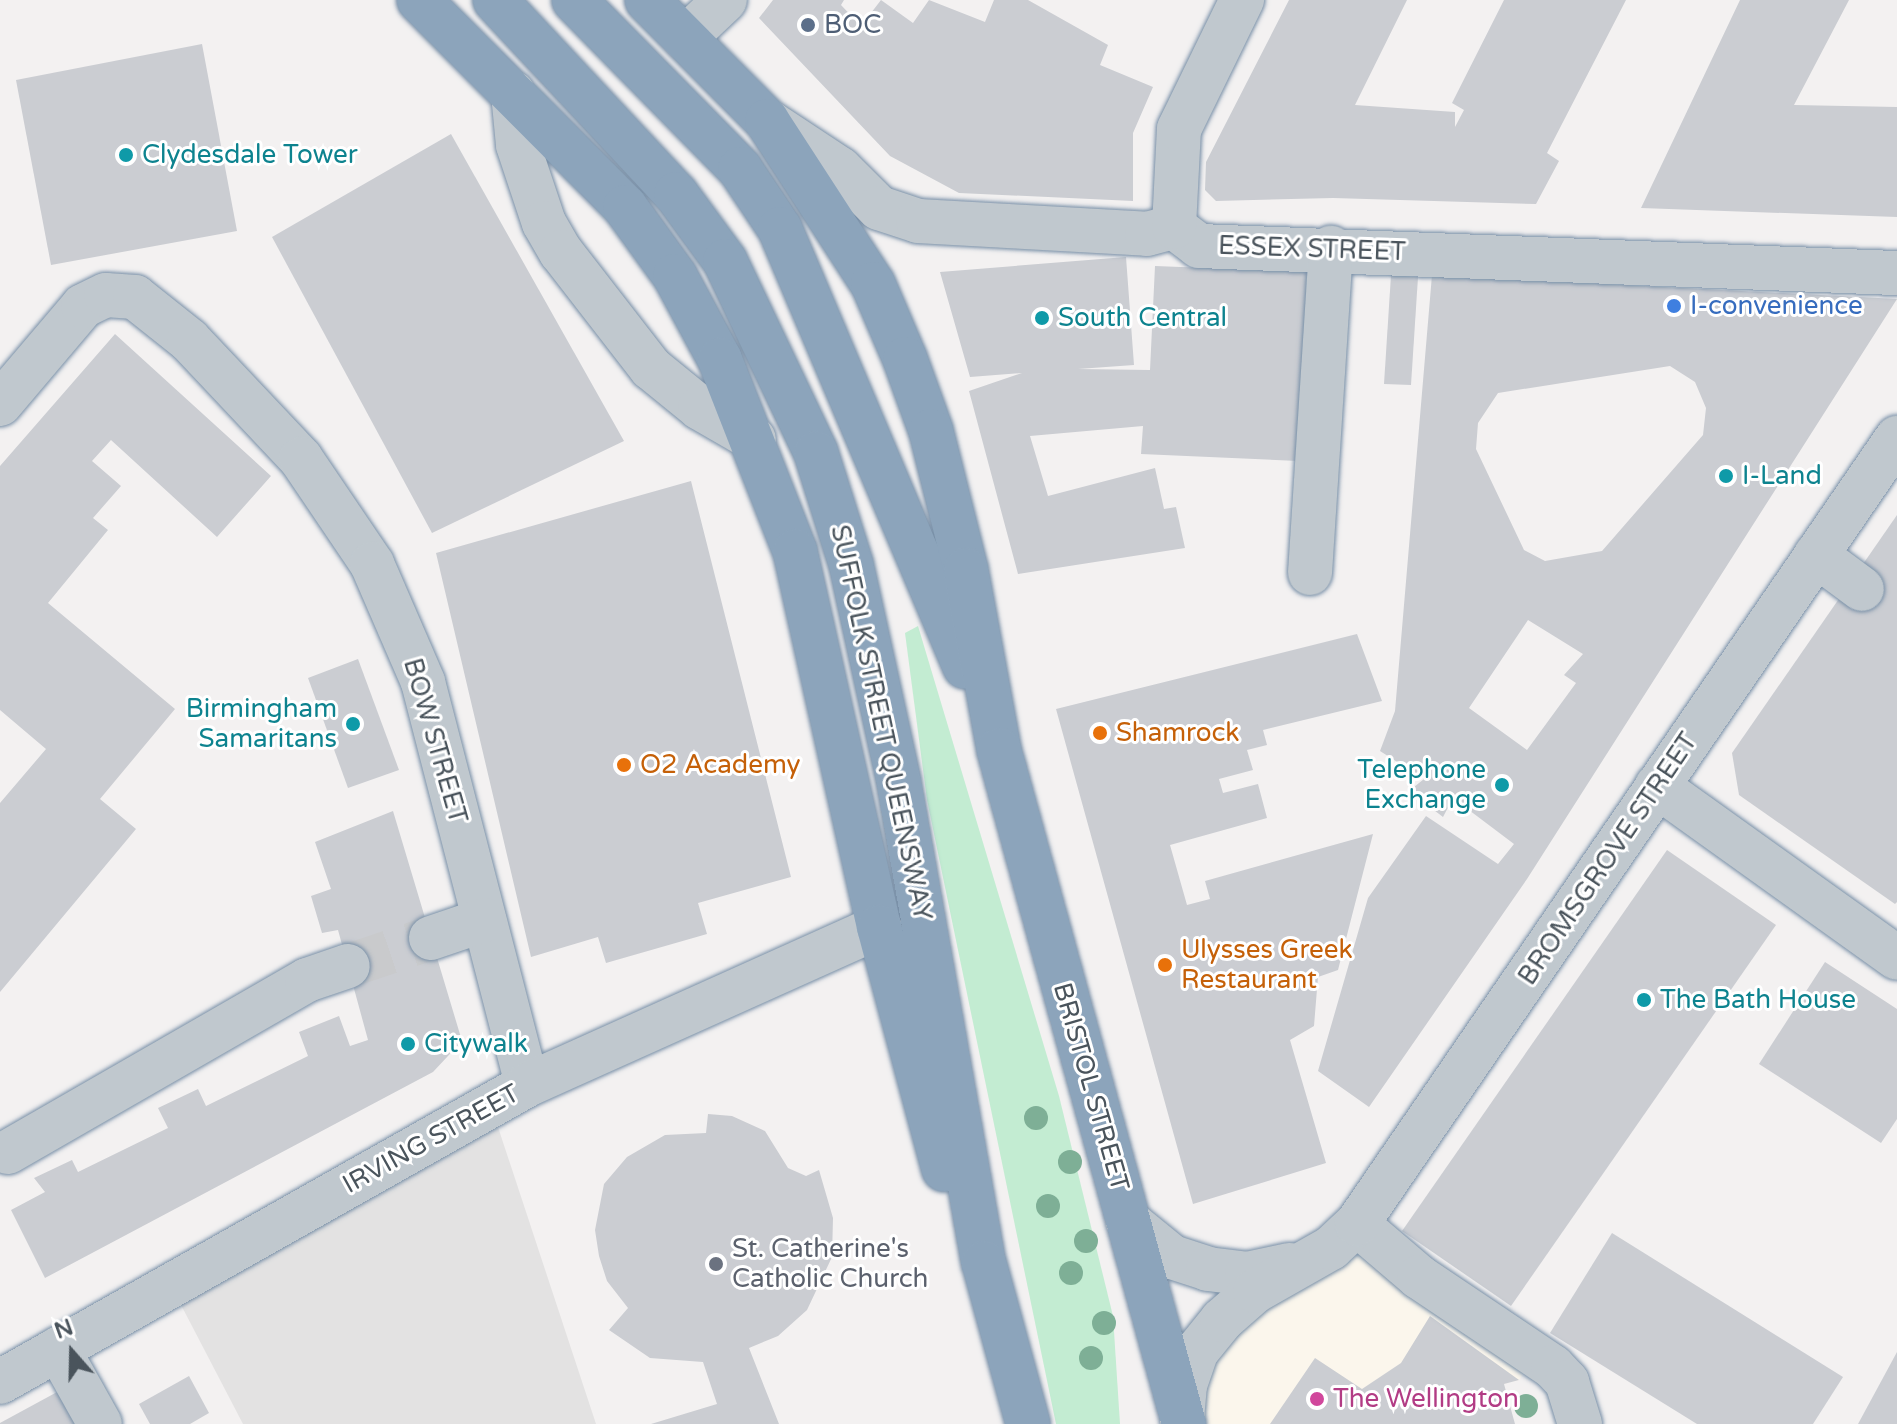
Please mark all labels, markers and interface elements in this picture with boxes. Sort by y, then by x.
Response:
place label: BOC [824,9,881,41]
marker: BOC [799,16,817,34]
place label: Clydesdale Tower [142,139,358,171]
marker: Clydesdale Tower [117,146,135,164]
street label: ESSEX STREET [1218,230,1406,268]
place label: I-convenience [1690,290,1863,322]
marker: I-convenience [1665,297,1683,315]
place label: South Central [1058,302,1227,334]
marker: South Central [1033,309,1051,327]
place label: I-Land [1742,460,1822,492]
marker: I-Land [1717,467,1735,485]
street label: SUFFOLK STREET QUEENSWAY [824,522,938,924]
street label: BOW STREET [396,655,474,827]
place label: Birmingham Samaritans [186,693,337,754]
marker: Birmingham Samaritans [344,715,362,733]
place label: Shamrock [1116,717,1240,749]
marker: Shamrock [1091,724,1109,742]
street label: BROMSGROVE STREET [1512,727,1704,991]
place label: O2 Academy [640,749,800,781]
place label: Telephone Exchange [1357,754,1486,816]
marker: O2 Academy [615,756,633,774]
marker: Telephone Exchange [1493,776,1511,794]
place label: Ulysses Greek Restaurant [1181,934,1353,996]
marker: Ulysses Greek Restaurant [1156,956,1174,974]
street label: BRISTOL STREET [1046,979,1136,1195]
place label: The Bath House [1660,984,1856,1016]
marker: The Bath House [1635,991,1653,1009]
place label: Citywalk [424,1028,528,1060]
marker: Citywalk [399,1035,417,1053]
street label: IRVING STREET [337,1078,525,1200]
place label: St. Catherine's Catholic Church [732,1233,928,1294]
marker: St. Catherine's Catholic Church [707,1255,725,1273]
north arrow [32,1312,112,1392]
text: N [51,1314,77,1345]
place label: The Wellington [1333,1383,1519,1415]
marker: The Wellington [1308,1390,1326,1408]

